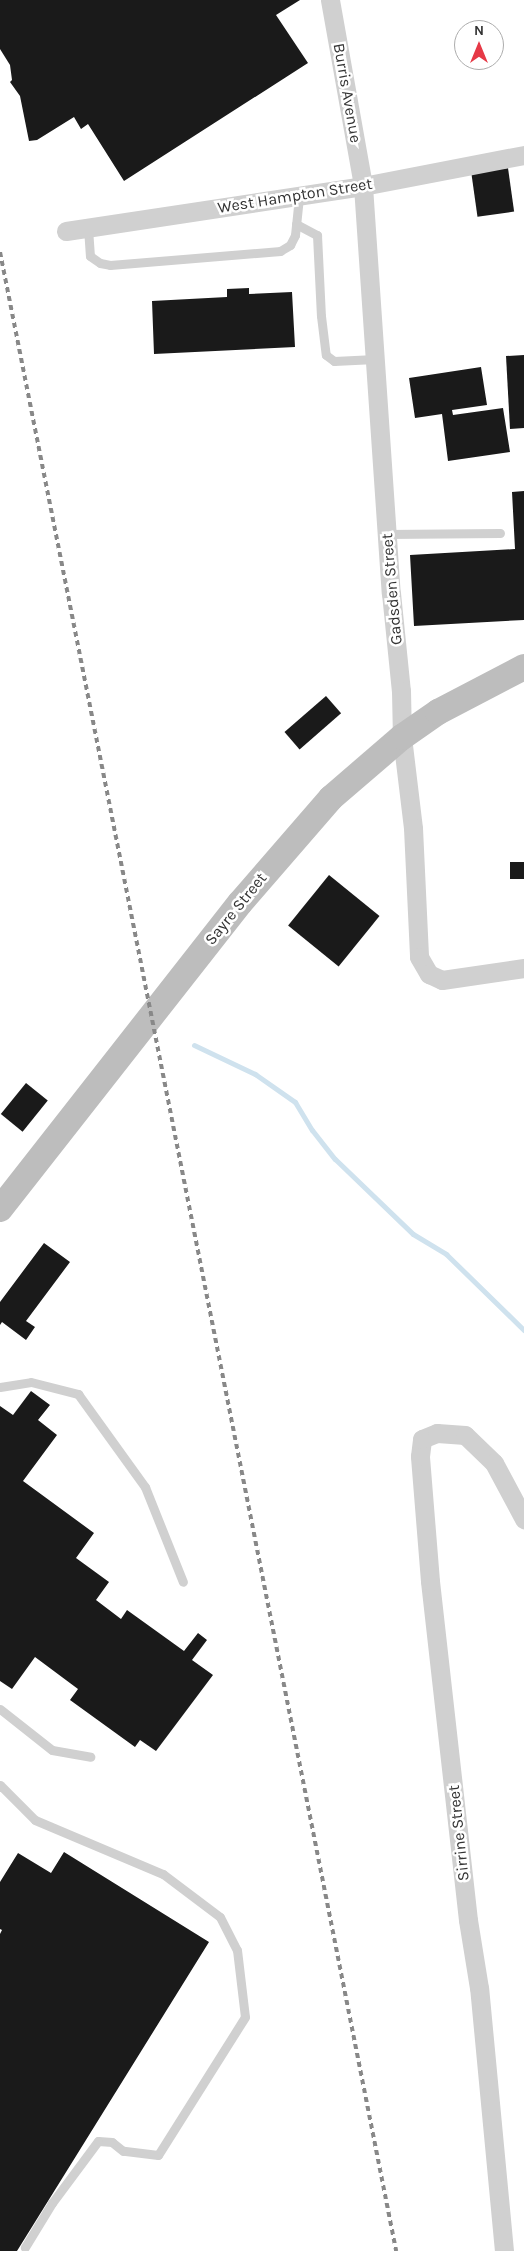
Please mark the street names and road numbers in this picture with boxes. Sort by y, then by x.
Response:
street label: Burris Avenue [329,42,365,144]
street label: West Hampton Street [216,174,374,218]
street label: Gadsden Street [378,532,406,646]
street label: Sayre Street [201,869,271,949]
street label: Sirrine Street [444,1784,474,1882]

